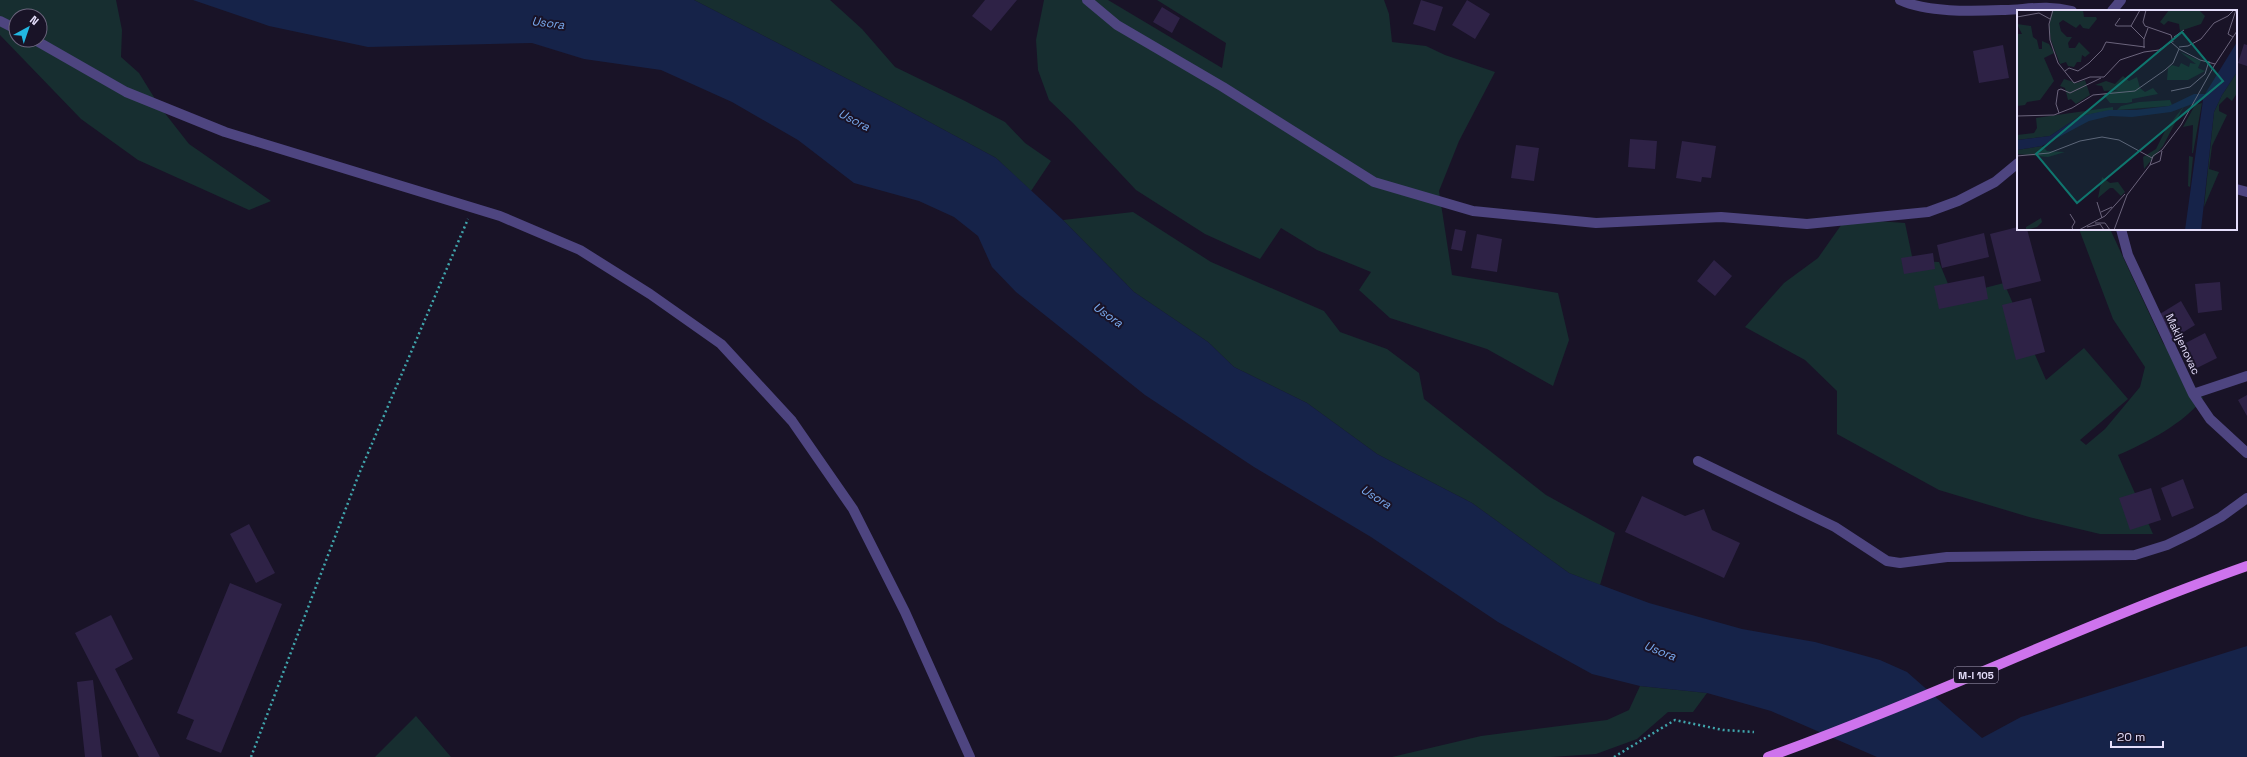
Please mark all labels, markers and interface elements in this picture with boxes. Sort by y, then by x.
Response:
north arrow [8,8,48,48]
inset map [2017,10,2237,230]
text: N [27,13,42,28]
water label: Usora [531,13,565,33]
water label: Usora [836,105,872,135]
water label: Usora [1090,299,1126,331]
street label: Makljenovac [2163,311,2203,377]
water label: Usora [1358,481,1394,513]
water label: Usora [1642,638,1678,664]
road number: M-I 105 [1954,667,1998,683]
scale bar [2111,723,2163,749]
text: 20 m [2117,729,2145,745]

